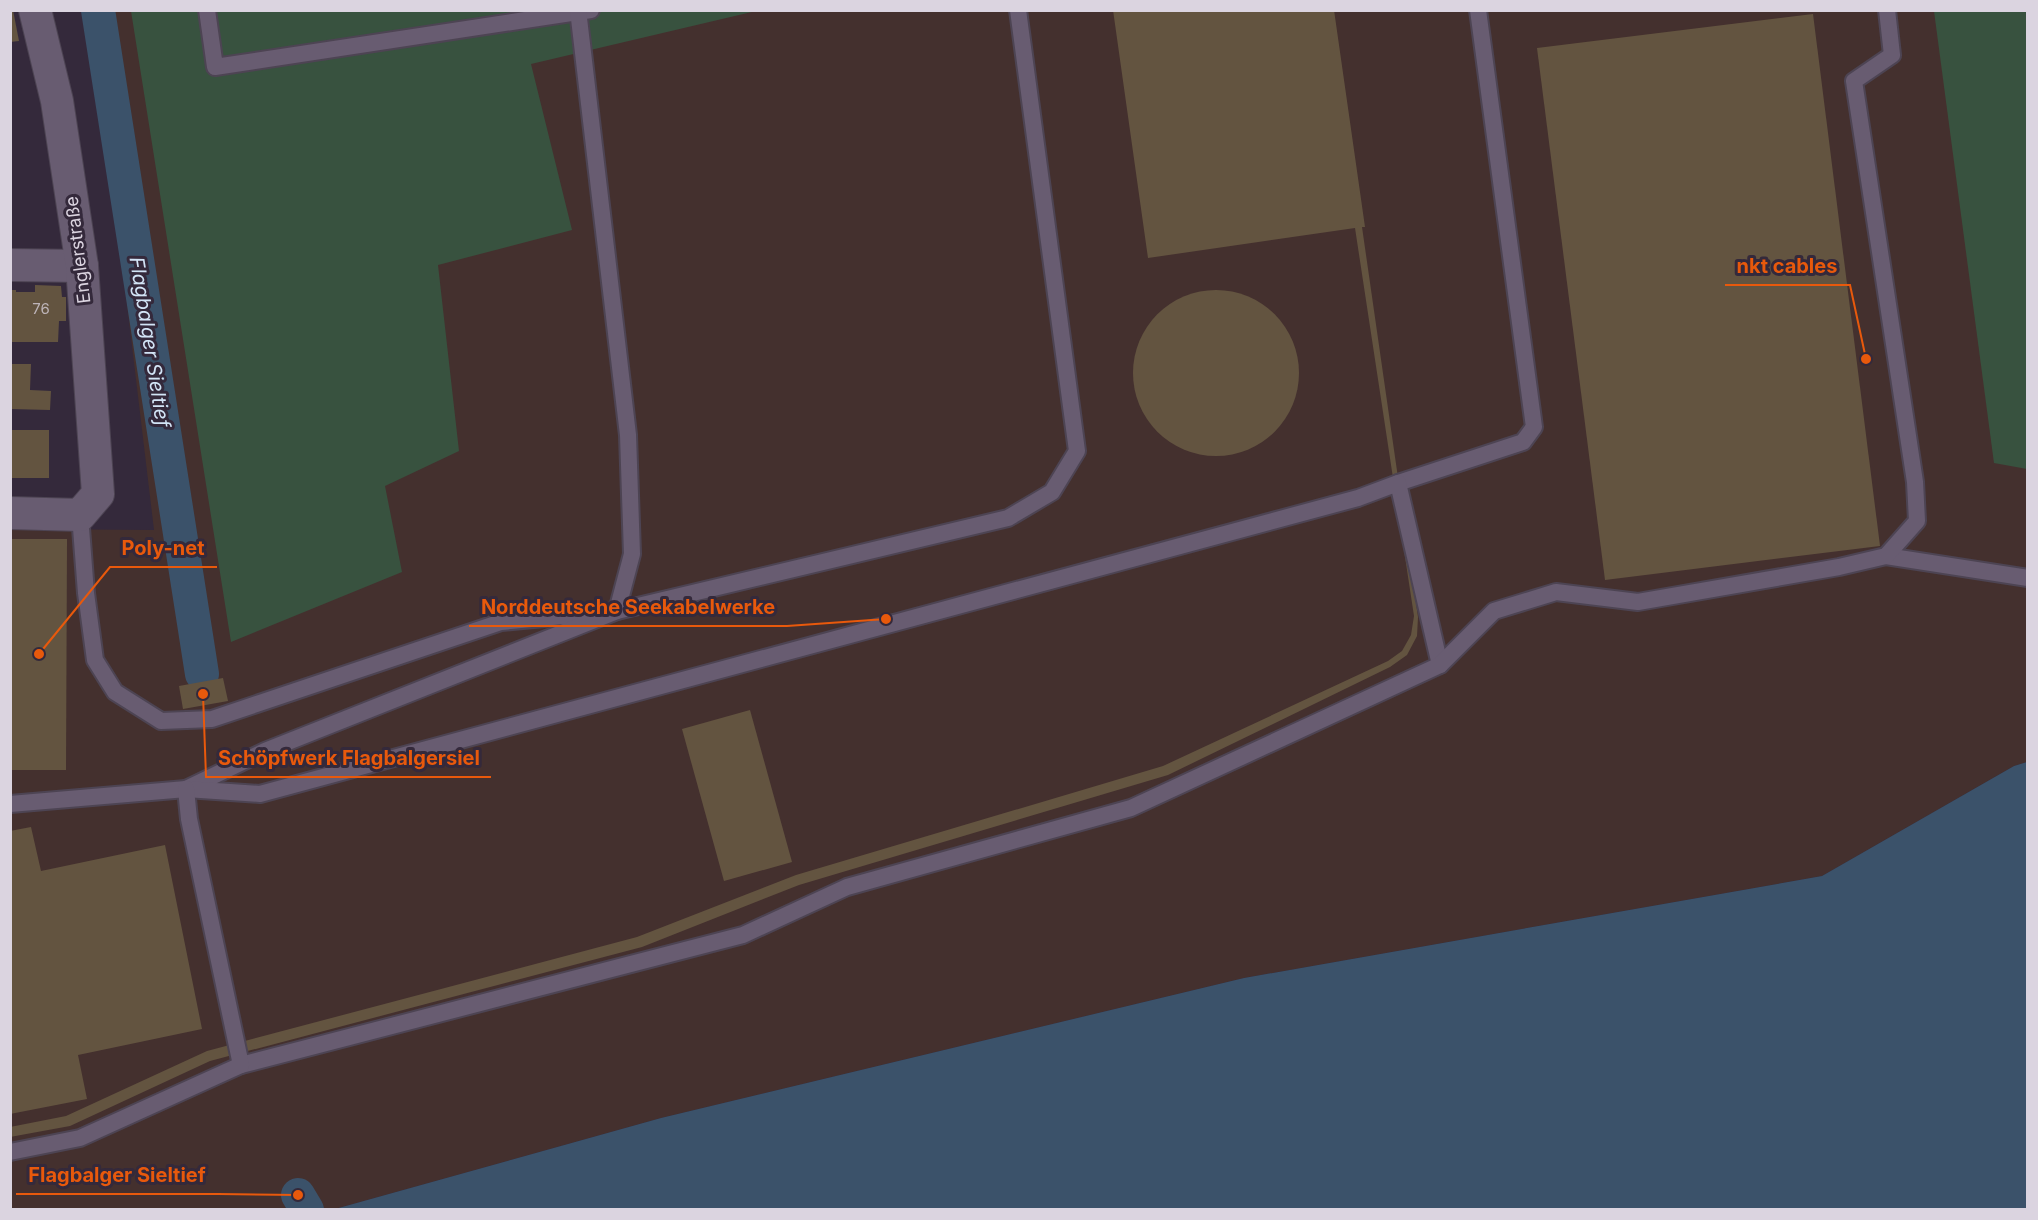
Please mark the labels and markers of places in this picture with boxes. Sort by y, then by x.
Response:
callout: nkt cables [1725,247,1850,285]
callout: Poly-net [110,529,217,567]
callout: Norddeutsche Seekabelwerke [469,588,787,626]
callout: Schöpfwerk Flagbalgersiel [206,739,491,777]
callout: Flagbalger Sieltief [16,1156,218,1194]

